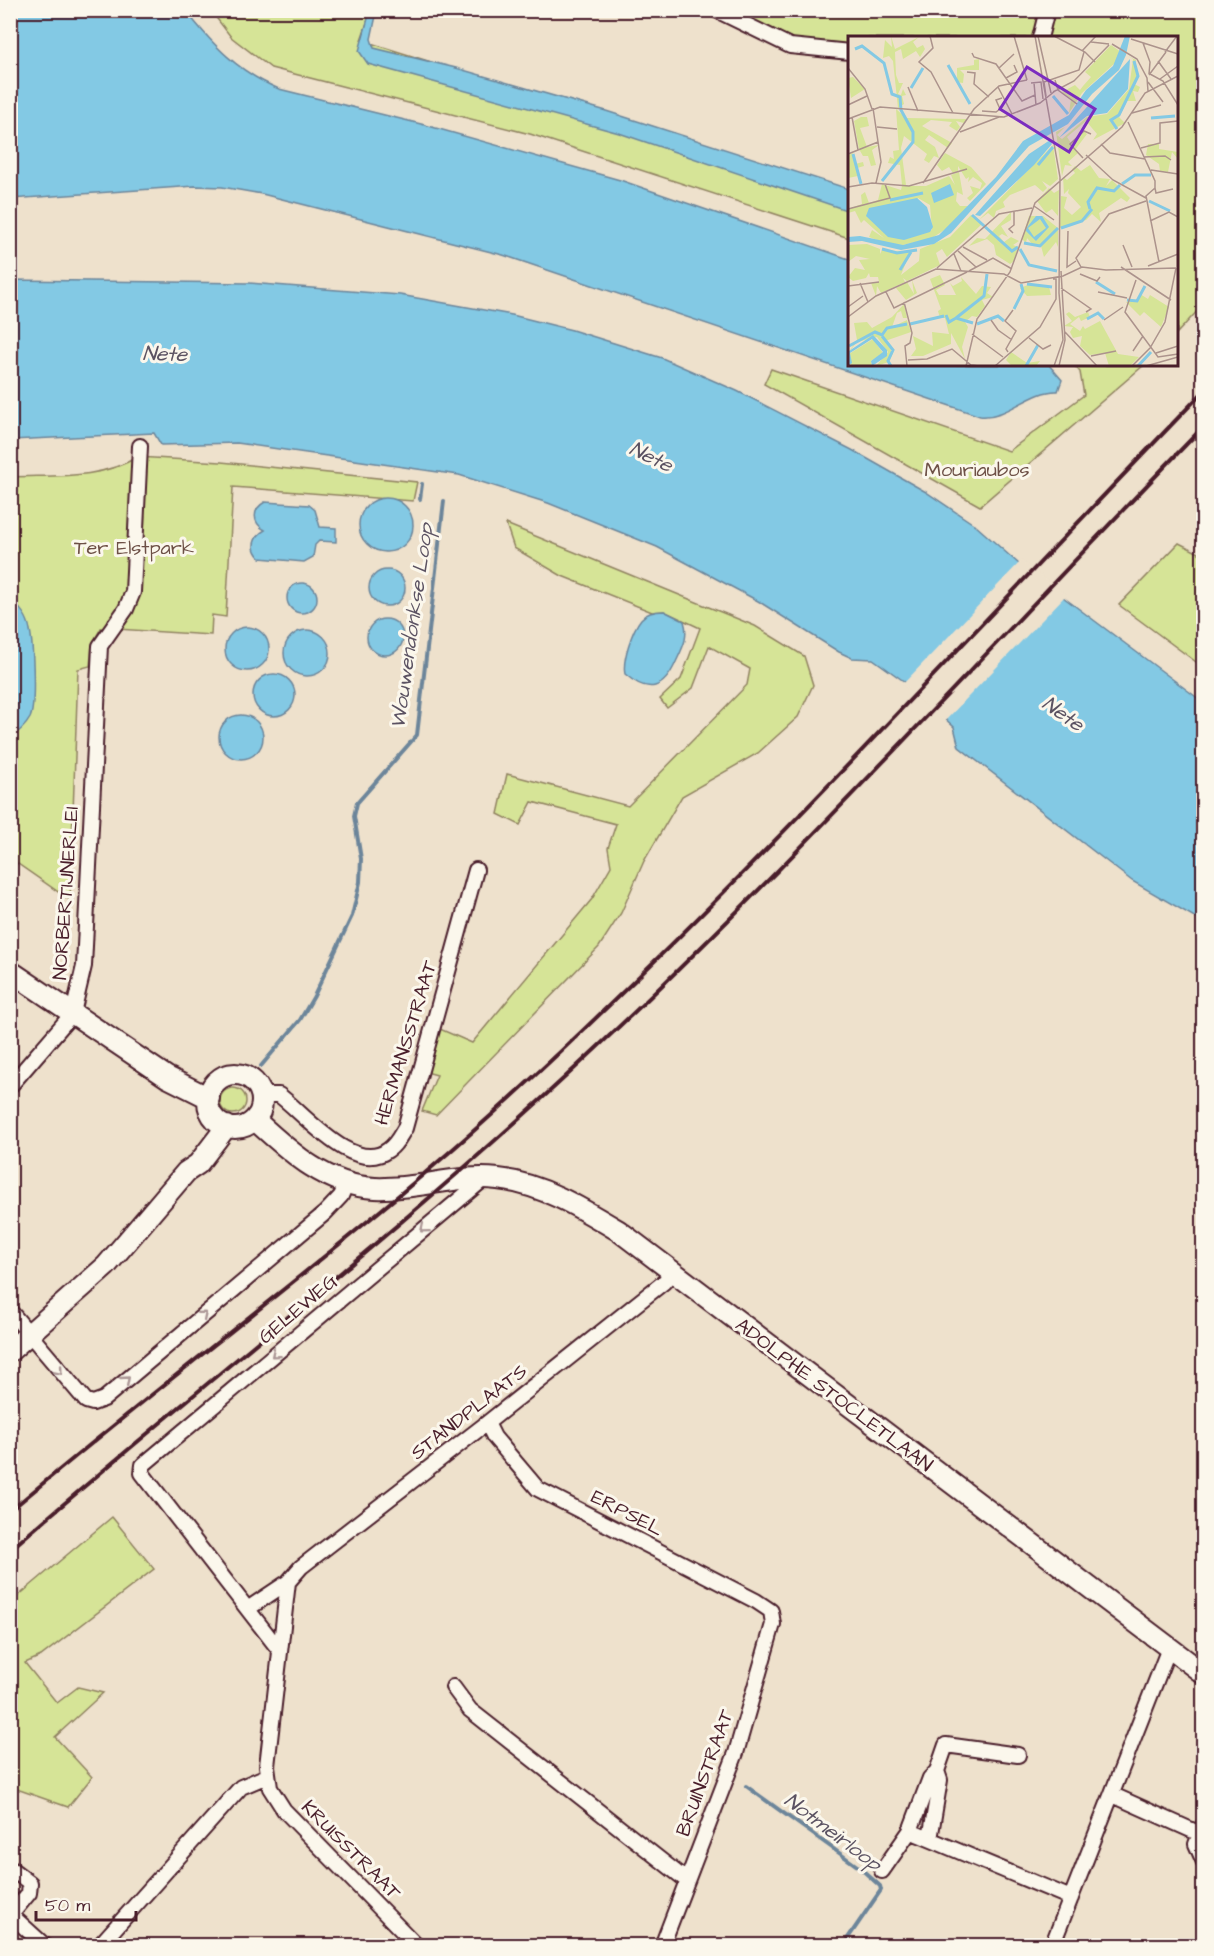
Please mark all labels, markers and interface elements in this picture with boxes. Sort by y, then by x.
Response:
inset map [848,36,1178,366]
water label: Nete [142,339,189,369]
water label: Nete [625,434,679,480]
park label: Mouriaubos [925,456,1029,484]
water label: Wouwendonkse Loop [383,520,441,731]
park label: Ter Elstpark [74,534,194,562]
water label: Nete [1037,689,1091,740]
street label: NORBERTIJNERLEI [46,805,86,981]
street label: HERMANSSTRAAT [368,957,444,1129]
one-way arrow [420,1222,431,1233]
street label: GELEWEG [252,1267,344,1351]
one-way arrow [196,1311,207,1322]
street label: ADOLPHE STOCLETLAAN [729,1311,939,1479]
one-way arrow [271,1347,282,1358]
street label: STANDPLAATS [405,1357,533,1466]
one-way arrow [52,1364,63,1375]
one-way arrow [119,1376,130,1387]
street label: ERPSEL [586,1483,668,1543]
street label: BRUINSTRAAT [669,1705,741,1840]
water label: Notmeirloop [779,1786,889,1879]
street label: KRUISSTRAAT [295,1794,408,1907]
scale bar [36,1884,136,1922]
text: 50 m [45,1893,90,1918]

